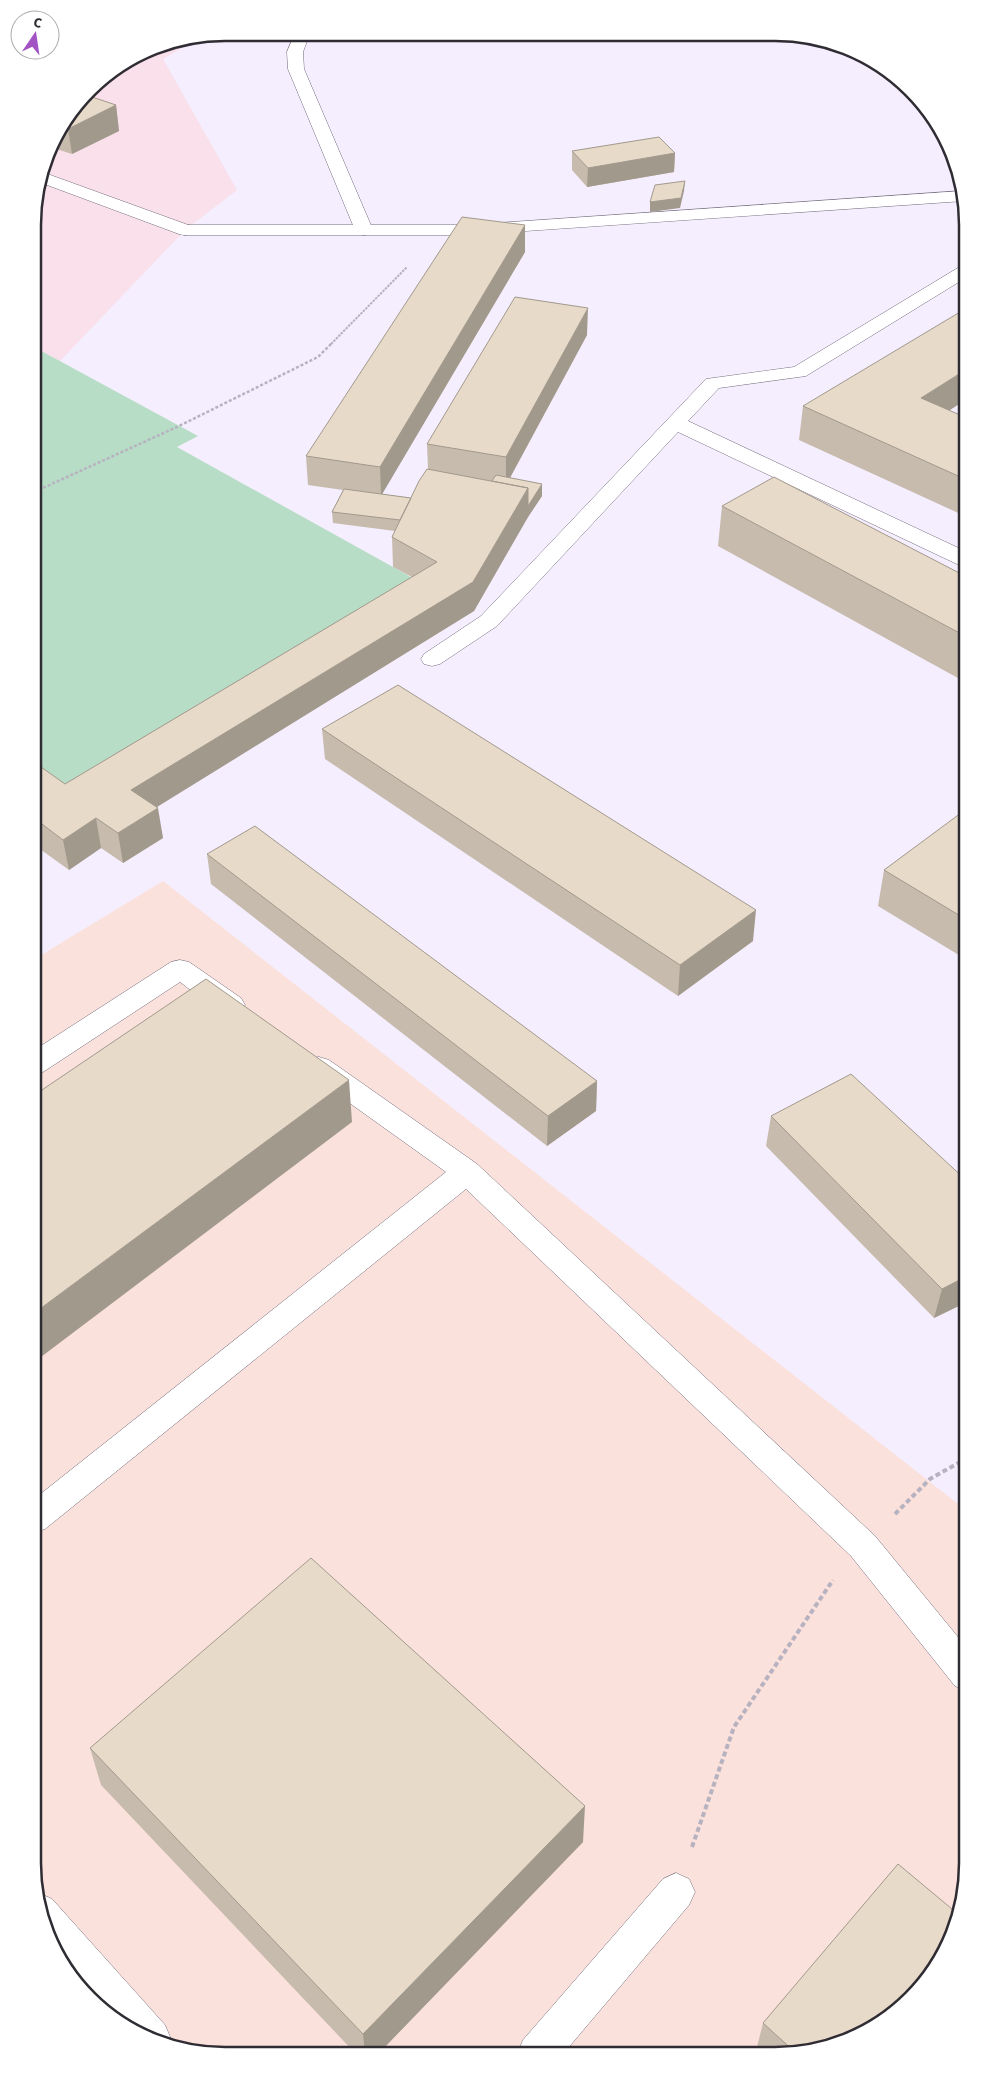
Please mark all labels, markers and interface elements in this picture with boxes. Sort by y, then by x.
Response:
north arrow [10,10,60,60]
text: С [31,13,44,34]

